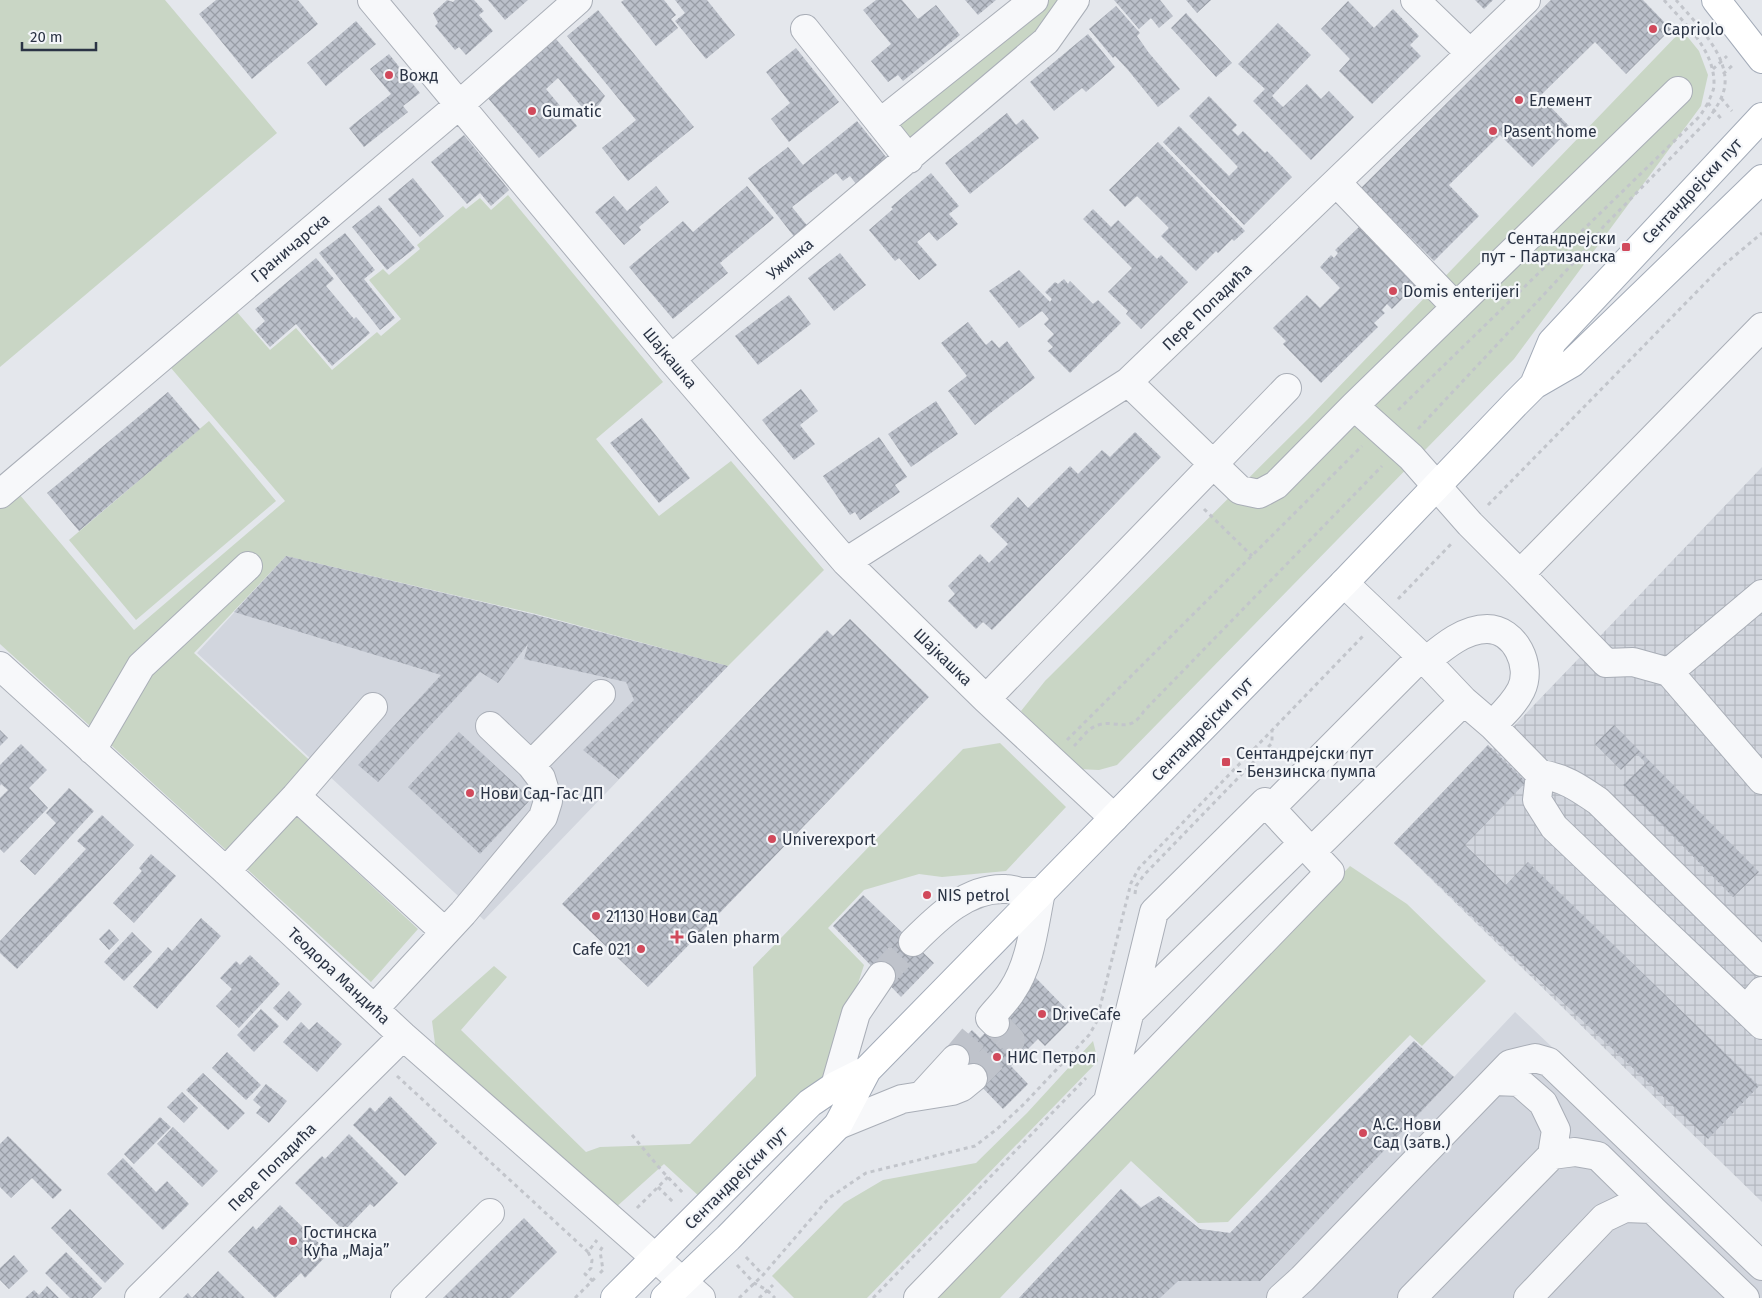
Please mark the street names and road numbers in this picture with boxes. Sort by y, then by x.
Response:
street label: Сентандрејски пут [1638,134,1746,248]
street label: Граничарска [247,210,333,286]
street label: Ужичка [763,234,817,284]
street label: Пере Попадића [1158,260,1256,354]
street label: Шајкашка [639,324,701,392]
street label: Шајкашка [910,624,976,690]
street label: Сентандрејски пут [1147,672,1257,785]
street label: Теодора Мандића [284,924,394,1028]
street label: Пере Попадића [224,1119,320,1215]
street label: Сентандрејски пут [681,1122,792,1233]

